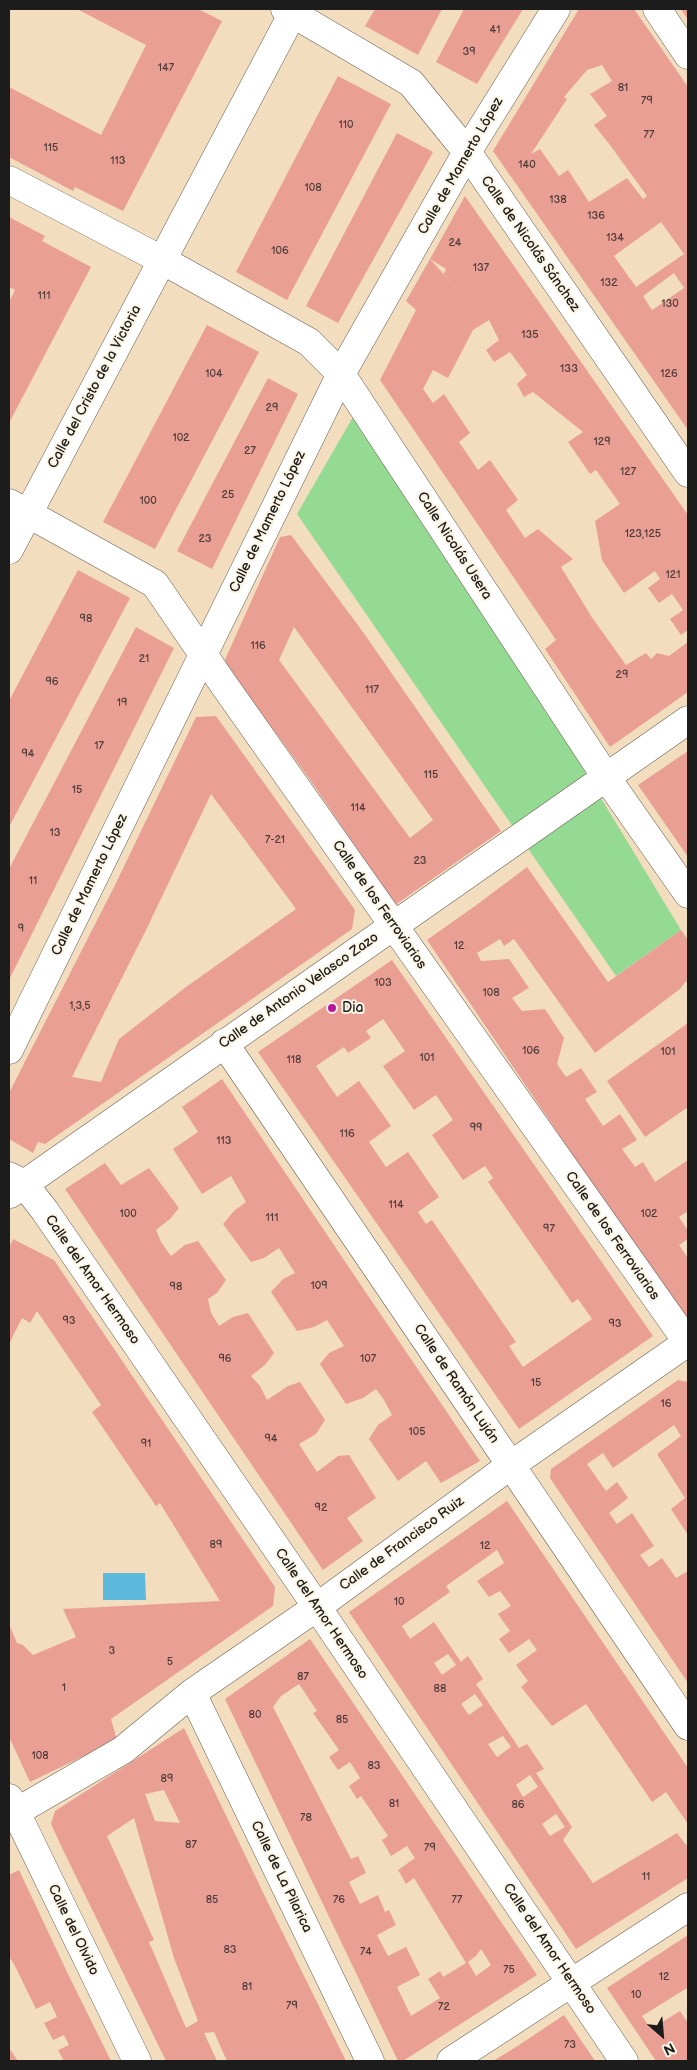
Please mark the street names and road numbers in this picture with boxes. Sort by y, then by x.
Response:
street label: Calle de Mamerto López [415,94,507,238]
street label: Calle de Nicolás Sánchez [477,173,583,315]
street label: Calle del Cristo de la Victoria [45,303,145,471]
street label: Calle de Mamerto López [226,448,310,596]
street label: Calle Nicolás Usera [413,489,495,603]
street label: Calle de Mamerto López [48,811,132,959]
street label: Calle de los Ferroviarios [328,838,430,972]
street label: Calle de Antonio Velasco Zazo [216,929,382,1053]
street label: Calle de los Ferroviarios [561,1169,663,1303]
street label: Calle del Amor Hermoso [41,1212,143,1348]
street label: Calle de Ramón Luján [410,1321,502,1447]
street label: Calle de Francisco Ruiz [337,1493,467,1595]
street label: Calle del Amor Hermoso [271,1545,371,1683]
street label: Calle de La Pilarica [247,1818,315,1936]
street label: Calle del Amor Hermoso [499,1880,599,2018]
street label: Calle del Olvido [44,1882,102,1978]

